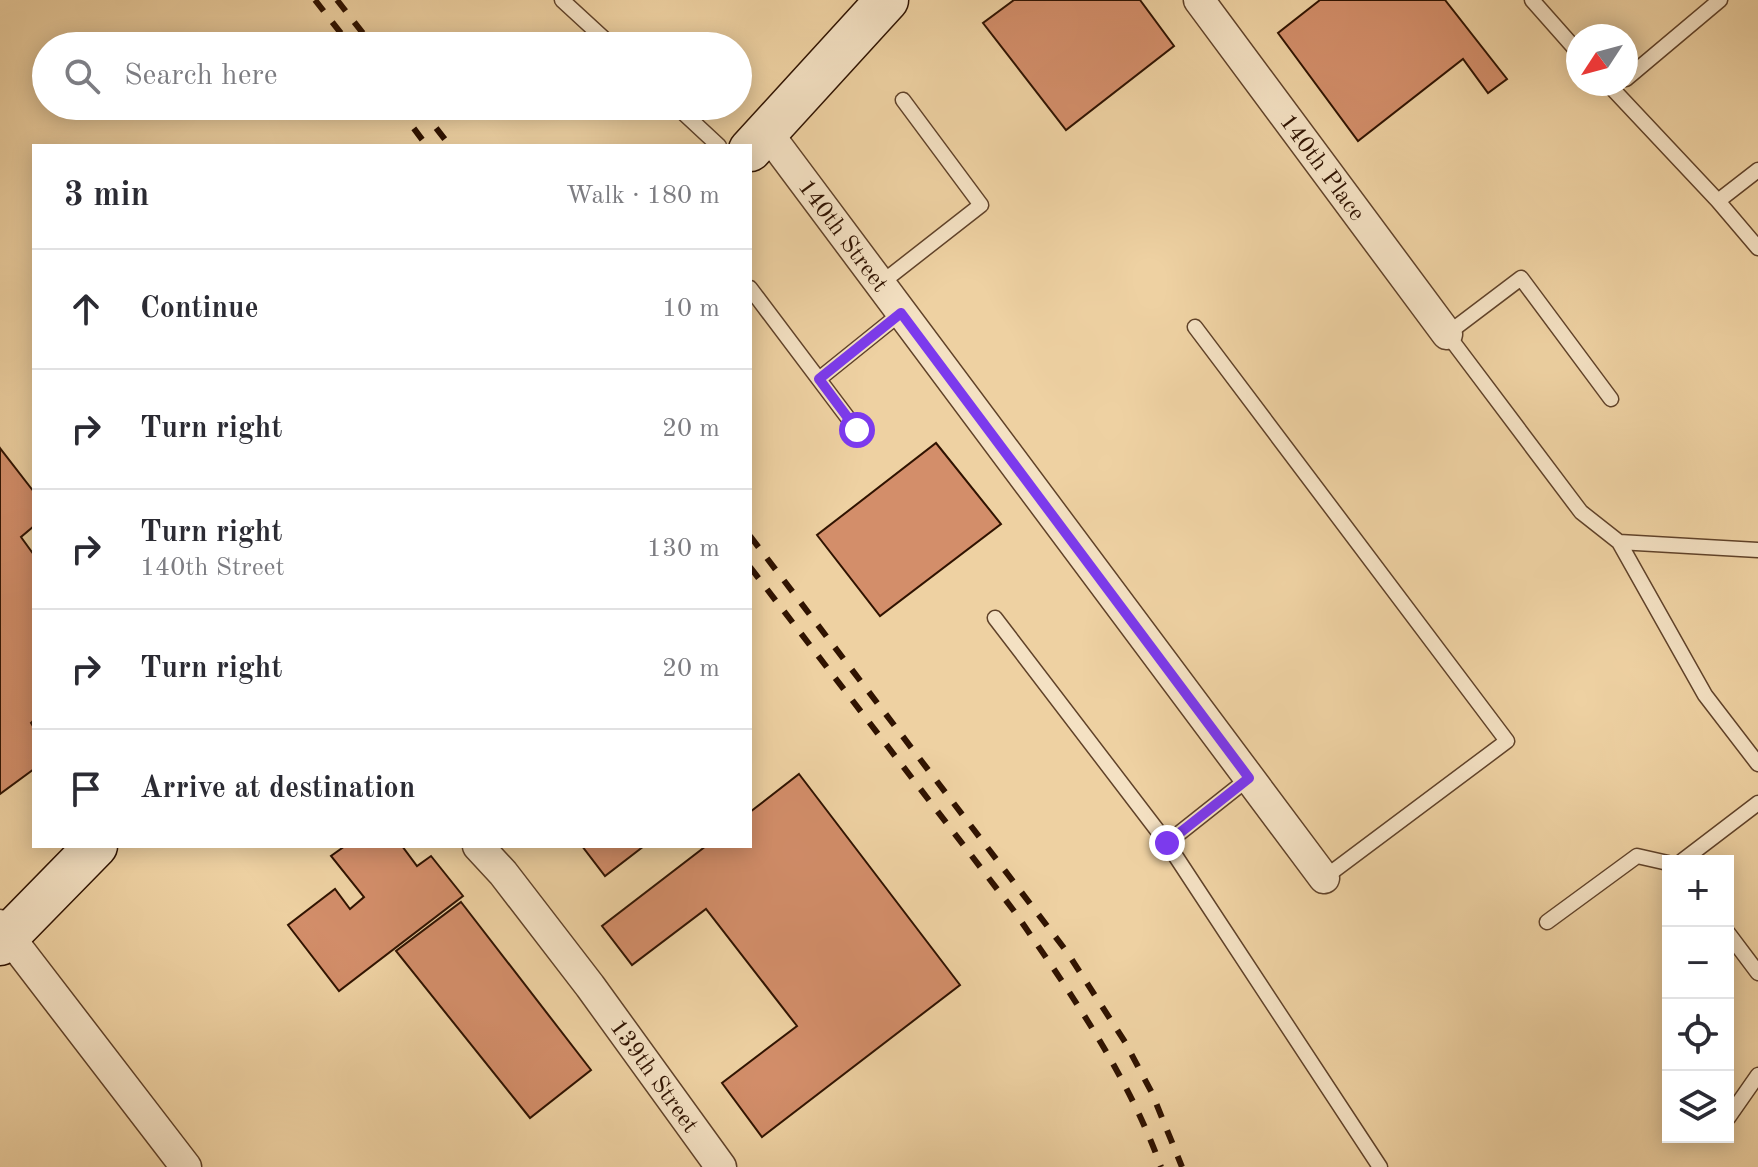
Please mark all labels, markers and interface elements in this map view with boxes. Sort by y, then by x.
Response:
north arrow [1566,24,1638,96]
search box [32,32,752,120]
icon: search [60,54,104,98]
text: Search here [124,61,278,91]
street label: 140th Place [1274,110,1369,226]
street label: 140th Street [793,176,892,297]
text: 3 min [64,179,149,213]
text: Walk · 180 m [566,183,720,209]
icon: ahead [64,287,108,331]
text: Continue [140,294,259,324]
text: 10 m [662,296,720,322]
icon: right [64,407,108,451]
route start [839,412,875,448]
text: Turn right [140,414,282,444]
text: 20 m [662,416,720,442]
text: Turn right [140,518,282,548]
icon: right [64,527,108,571]
text: 130 m [647,536,720,562]
text: 140th Street [140,555,285,581]
icon: right [64,647,108,691]
text: Turn right [140,654,282,684]
text: 20 m [662,656,720,682]
icon: arrive [64,767,108,811]
text: Arrive at destination [140,774,415,804]
route end [1149,825,1185,861]
map controls [1662,855,1734,1143]
button: + [1662,855,1734,927]
button: − [1662,927,1734,999]
button: locate [1662,999,1734,1071]
street label: 139th Street [604,1016,702,1138]
button: layers [1662,1071,1734,1143]

